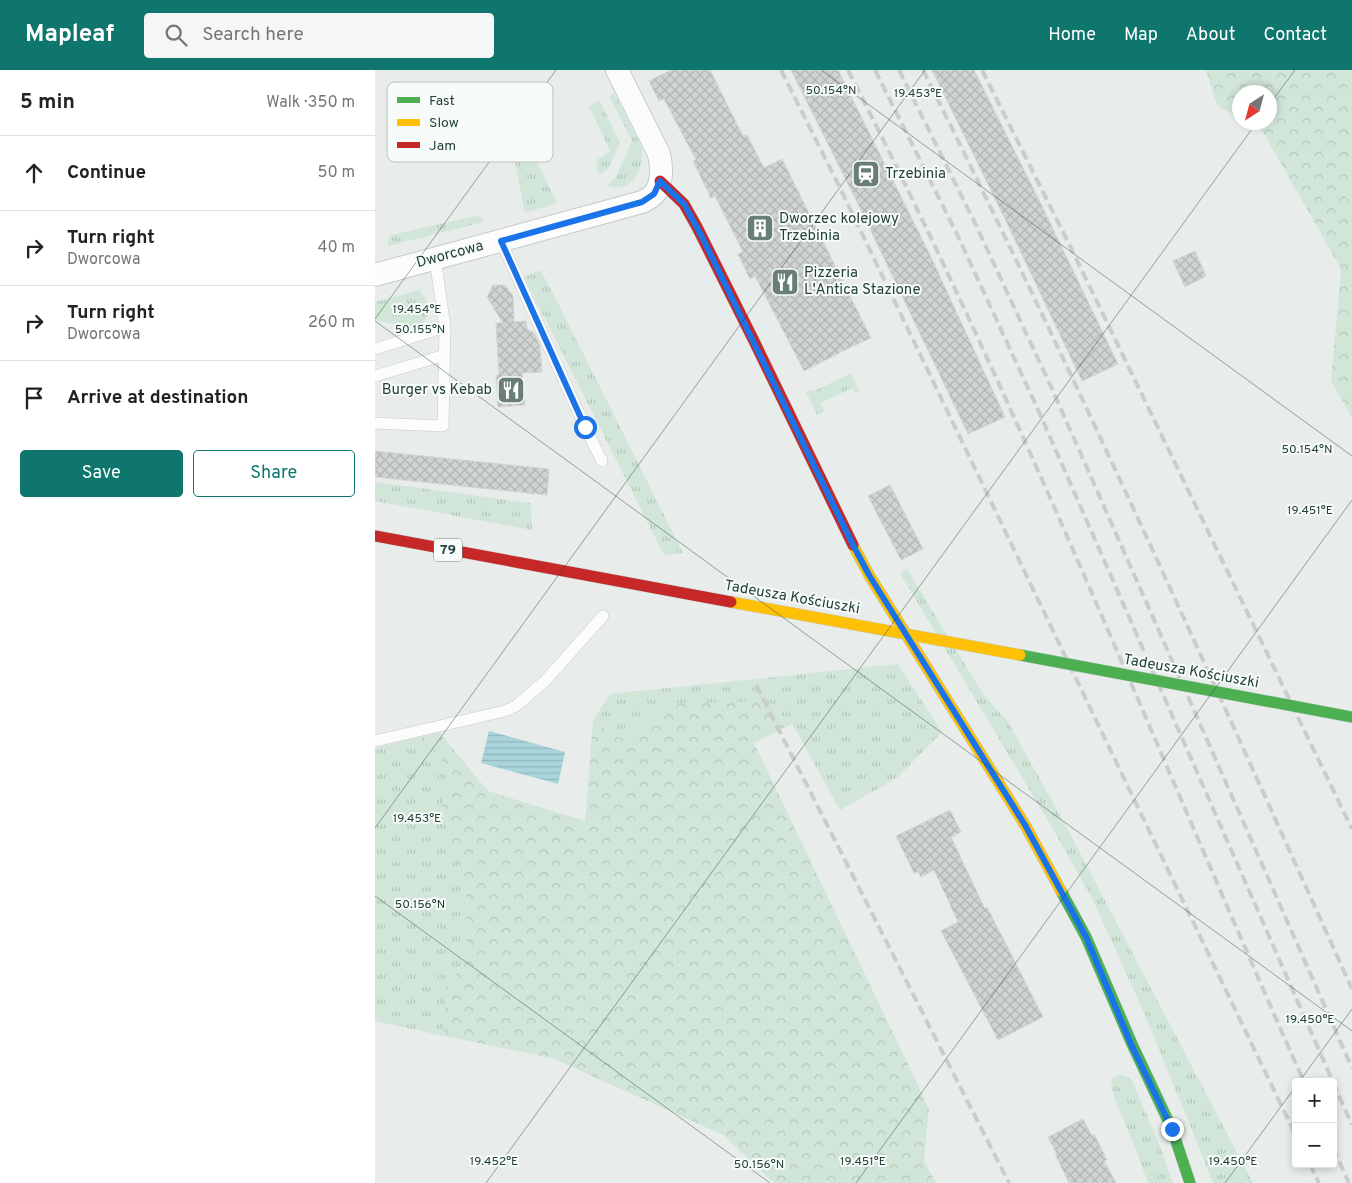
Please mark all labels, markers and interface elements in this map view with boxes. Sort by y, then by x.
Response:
search box [144,13,494,58]
text: Mapleaf [25,20,114,50]
icon: search [162,21,190,49]
text: Search here [202,23,304,47]
text: Home [1048,24,1096,47]
text: Map [1124,24,1158,47]
text: About [1186,24,1235,47]
text: Contact [1263,24,1327,47]
legend [387,82,553,162]
text: 50.154°N [806,83,856,99]
north arrow [1232,85,1277,130]
text: 19.453°E [894,86,942,102]
text: 5 min [20,89,75,116]
text: Walk · 350 m [266,93,355,113]
text: Fast [429,93,455,110]
text: Slow [429,115,459,132]
text: Jam [429,138,456,155]
icon: ahead [20,159,48,187]
station icon: Trzebinia [851,159,881,189]
text: Continue [67,161,146,185]
text: 50 m [318,163,355,183]
place label: Trzebinia [885,165,946,184]
place label: Dworzec kolejowy Trzebinia [779,210,899,246]
building icon: Dworzec kolejowy Trzebinia [745,213,775,243]
text: Turn right [67,226,155,250]
icon: right [20,234,48,262]
street label: Dworcowa [414,237,486,273]
text: 40 m [317,238,355,258]
text: Dworcowa [67,250,140,270]
place label: Pizzeria L'Antica Stazione [804,264,921,300]
restaurant icon: Pizzeria L'Antica Stazione [770,267,800,297]
text: Turn right [67,301,155,325]
text: 19.454°E [392,302,442,318]
icon: right [20,309,48,337]
text: 260 m [308,313,355,333]
text: 50.155°N [395,322,445,338]
text: Dworcowa [67,325,140,345]
restaurant icon: Burger vs Kebab [496,375,526,405]
place label: Burger vs Kebab [382,381,492,400]
icon: arrive [20,384,48,412]
text: Arrive at destination [67,386,248,410]
route start [574,416,597,439]
text: 50.154°N [1282,442,1332,458]
button: Save [20,450,183,497]
button: Share [193,450,355,497]
text: 19.451°E [1287,503,1333,519]
road number: 79 [434,538,462,562]
street label: Tadeusza Kościuszki [723,577,861,619]
street label: Tadeusza Kościuszki [1122,651,1260,693]
text: 19.453°E [393,811,441,827]
text: 50.156°N [395,897,445,913]
text: 19.450°E [1285,1012,1335,1028]
map controls [1292,1078,1337,1168]
button: + [1292,1078,1337,1123]
route end [1161,1118,1184,1141]
button: − [1292,1123,1337,1168]
text: 19.452°E [470,1154,518,1170]
text: 19.451°E [840,1154,886,1170]
text: 19.450°E [1208,1154,1258,1170]
text: 50.156°N [734,1157,784,1173]

